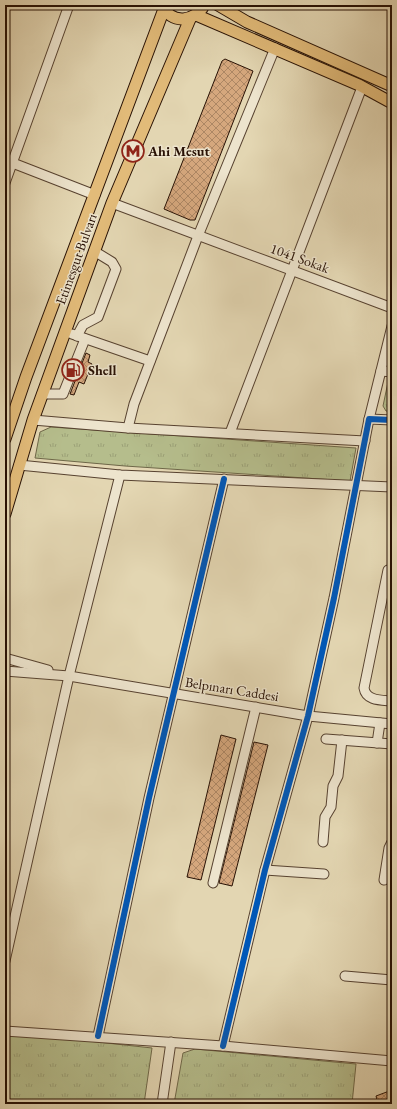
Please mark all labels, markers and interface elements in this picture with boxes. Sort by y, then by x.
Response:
metro station icon: Ahi Mesut [120,138,146,164]
place label: Ahi Mesut [147,142,211,160]
street label: Etimesgut Bulvarı [51,210,101,307]
street label: 1041 Sokak [268,239,332,277]
fuel station icon: Shell [60,357,86,383]
place label: Shell [88,361,117,379]
street label: Belpınarı Caddesi [184,673,281,705]

